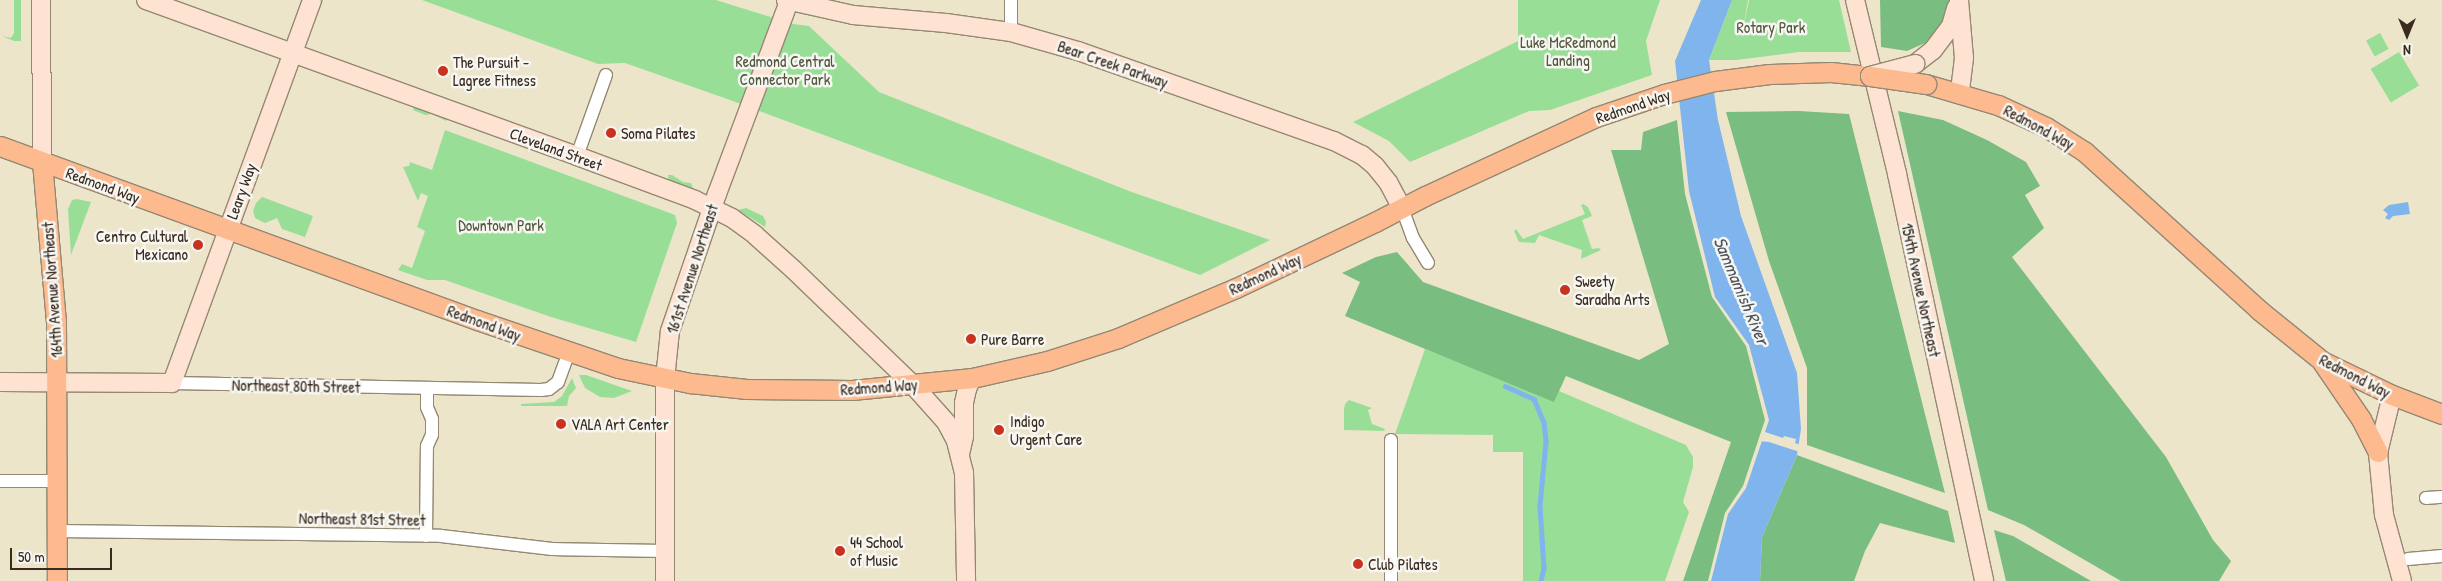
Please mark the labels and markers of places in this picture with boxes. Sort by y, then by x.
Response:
place label: The Pursuit - Lagree Fitness [453,52,536,90]
marker: The Pursuit - Lagree Fitness [437,65,449,77]
place label: Soma Pilates [621,123,695,143]
marker: Soma Pilates [605,127,617,139]
place label: Centro Cultural Mexicano [96,226,188,264]
marker: Centro Cultural Mexicano [192,239,204,251]
place label: Sweety Saradha Arts [1575,271,1650,309]
marker: Sweety Saradha Arts [1559,284,1571,296]
place label: Pure Barre [981,329,1044,349]
marker: Pure Barre [965,333,977,345]
place label: Indigo Urgent Care [1010,411,1082,449]
place label: VALA Art Center [571,414,669,434]
marker: VALA Art Center [555,418,567,430]
marker: Indigo Urgent Care [992,423,1006,437]
place label: 44 School of Music [850,532,903,570]
marker: 44 School of Music [834,545,846,557]
place label: Club Pilates [1368,554,1438,574]
marker: Club Pilates [1352,558,1364,570]

